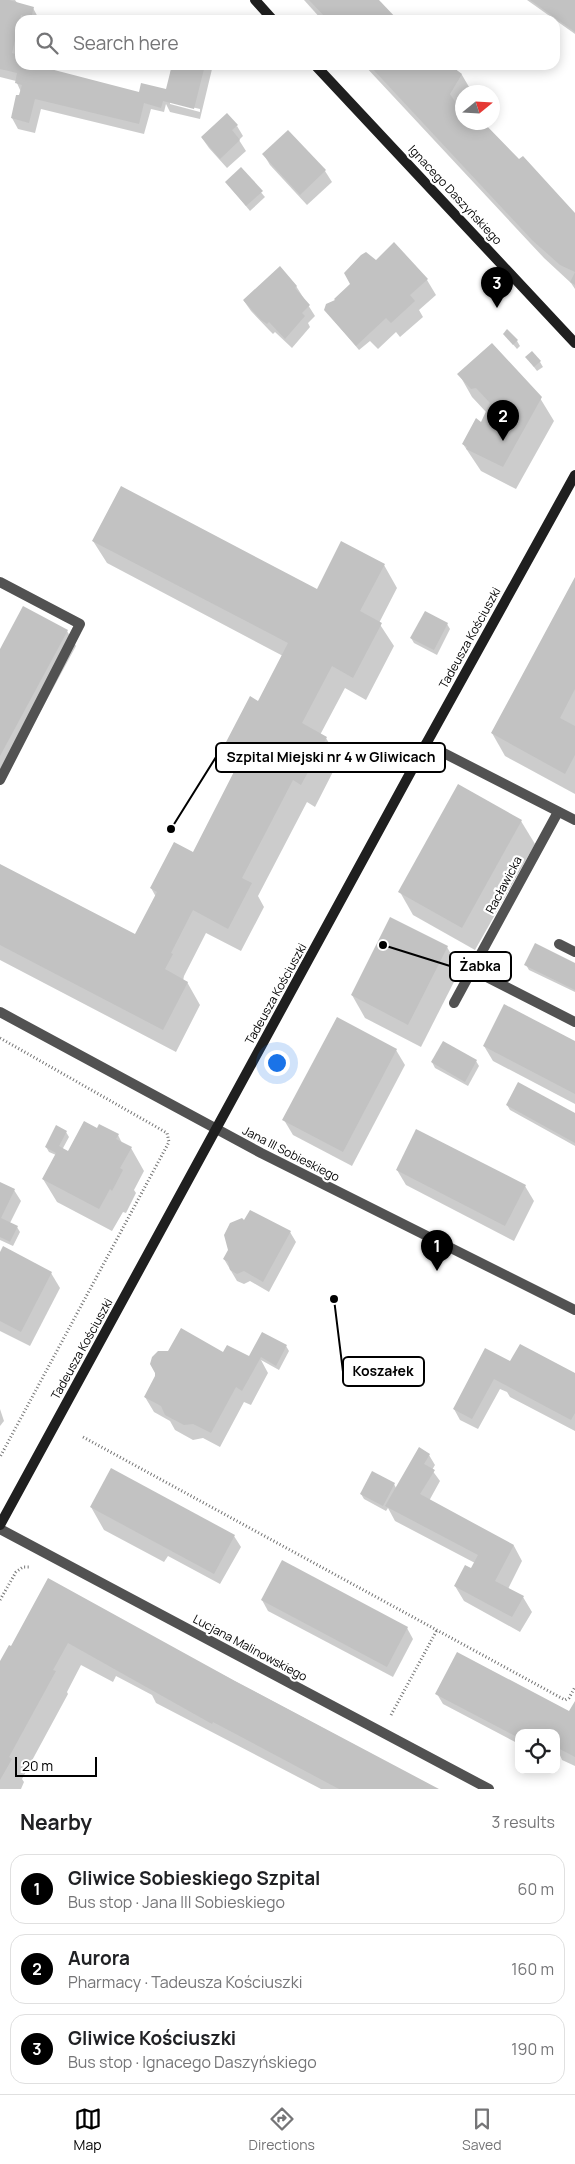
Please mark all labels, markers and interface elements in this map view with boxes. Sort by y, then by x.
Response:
search box [15,15,560,70]
icon: search [33,29,61,57]
text: Search here [73,30,179,56]
north arrow [455,85,500,130]
street label: Ignacego Daszyńskiego [405,141,506,248]
pin: 3 [481,267,513,308]
pin: 2 [487,400,519,441]
street label: Tadeusza Kościuszki [435,584,504,691]
callout: Szpital Miejski nr 4 w Gliwicach [216,743,445,772]
text: Szpital Miejski nr 4 w Gliwicach [227,747,435,766]
street label: Racławicka [481,853,526,916]
street label: Tadeusza Kościuszki [241,940,310,1047]
callout: Żabka [450,952,511,981]
text: Żabka [459,956,501,975]
your location [264,1050,290,1076]
street label: Jana III Sobieskiego [240,1122,343,1185]
pin: 1 [421,1230,453,1271]
street label: Tadeusza Kościuszki [47,1295,116,1402]
callout: Koszałek [343,1357,424,1386]
text: Koszałek [353,1361,414,1380]
street label: Lucjana Malinowskiego [190,1610,310,1685]
map controls [515,1729,560,1774]
button: locate [515,1729,560,1774]
scale bar [15,1754,98,1777]
text: 20 m [22,1756,53,1775]
text: Nearby [20,1808,92,1836]
text: 3 results [492,1811,555,1833]
text: Gliwice Sobieskiego Szpital [68,1865,320,1891]
text: 1 [33,1878,41,1900]
text: 60 m [518,1878,554,1900]
text: Bus stop · Jana III Sobieskiego [68,1891,285,1913]
text: Aurora [68,1945,130,1971]
text: 2 [32,1958,42,1980]
text: 160 m [511,1958,554,1980]
text: Pharmacy · Tadeusza Kościuszki [68,1971,302,1993]
text: Gliwice Kościuszki [68,2025,236,2051]
text: 3 [32,2038,42,2060]
text: 190 m [511,2038,554,2060]
text: Bus stop · Ignacego Daszyńskiego [68,2051,317,2073]
tab: Map [74,2105,102,2154]
tab: Directions [249,2105,315,2154]
tab: Saved [462,2105,501,2154]

